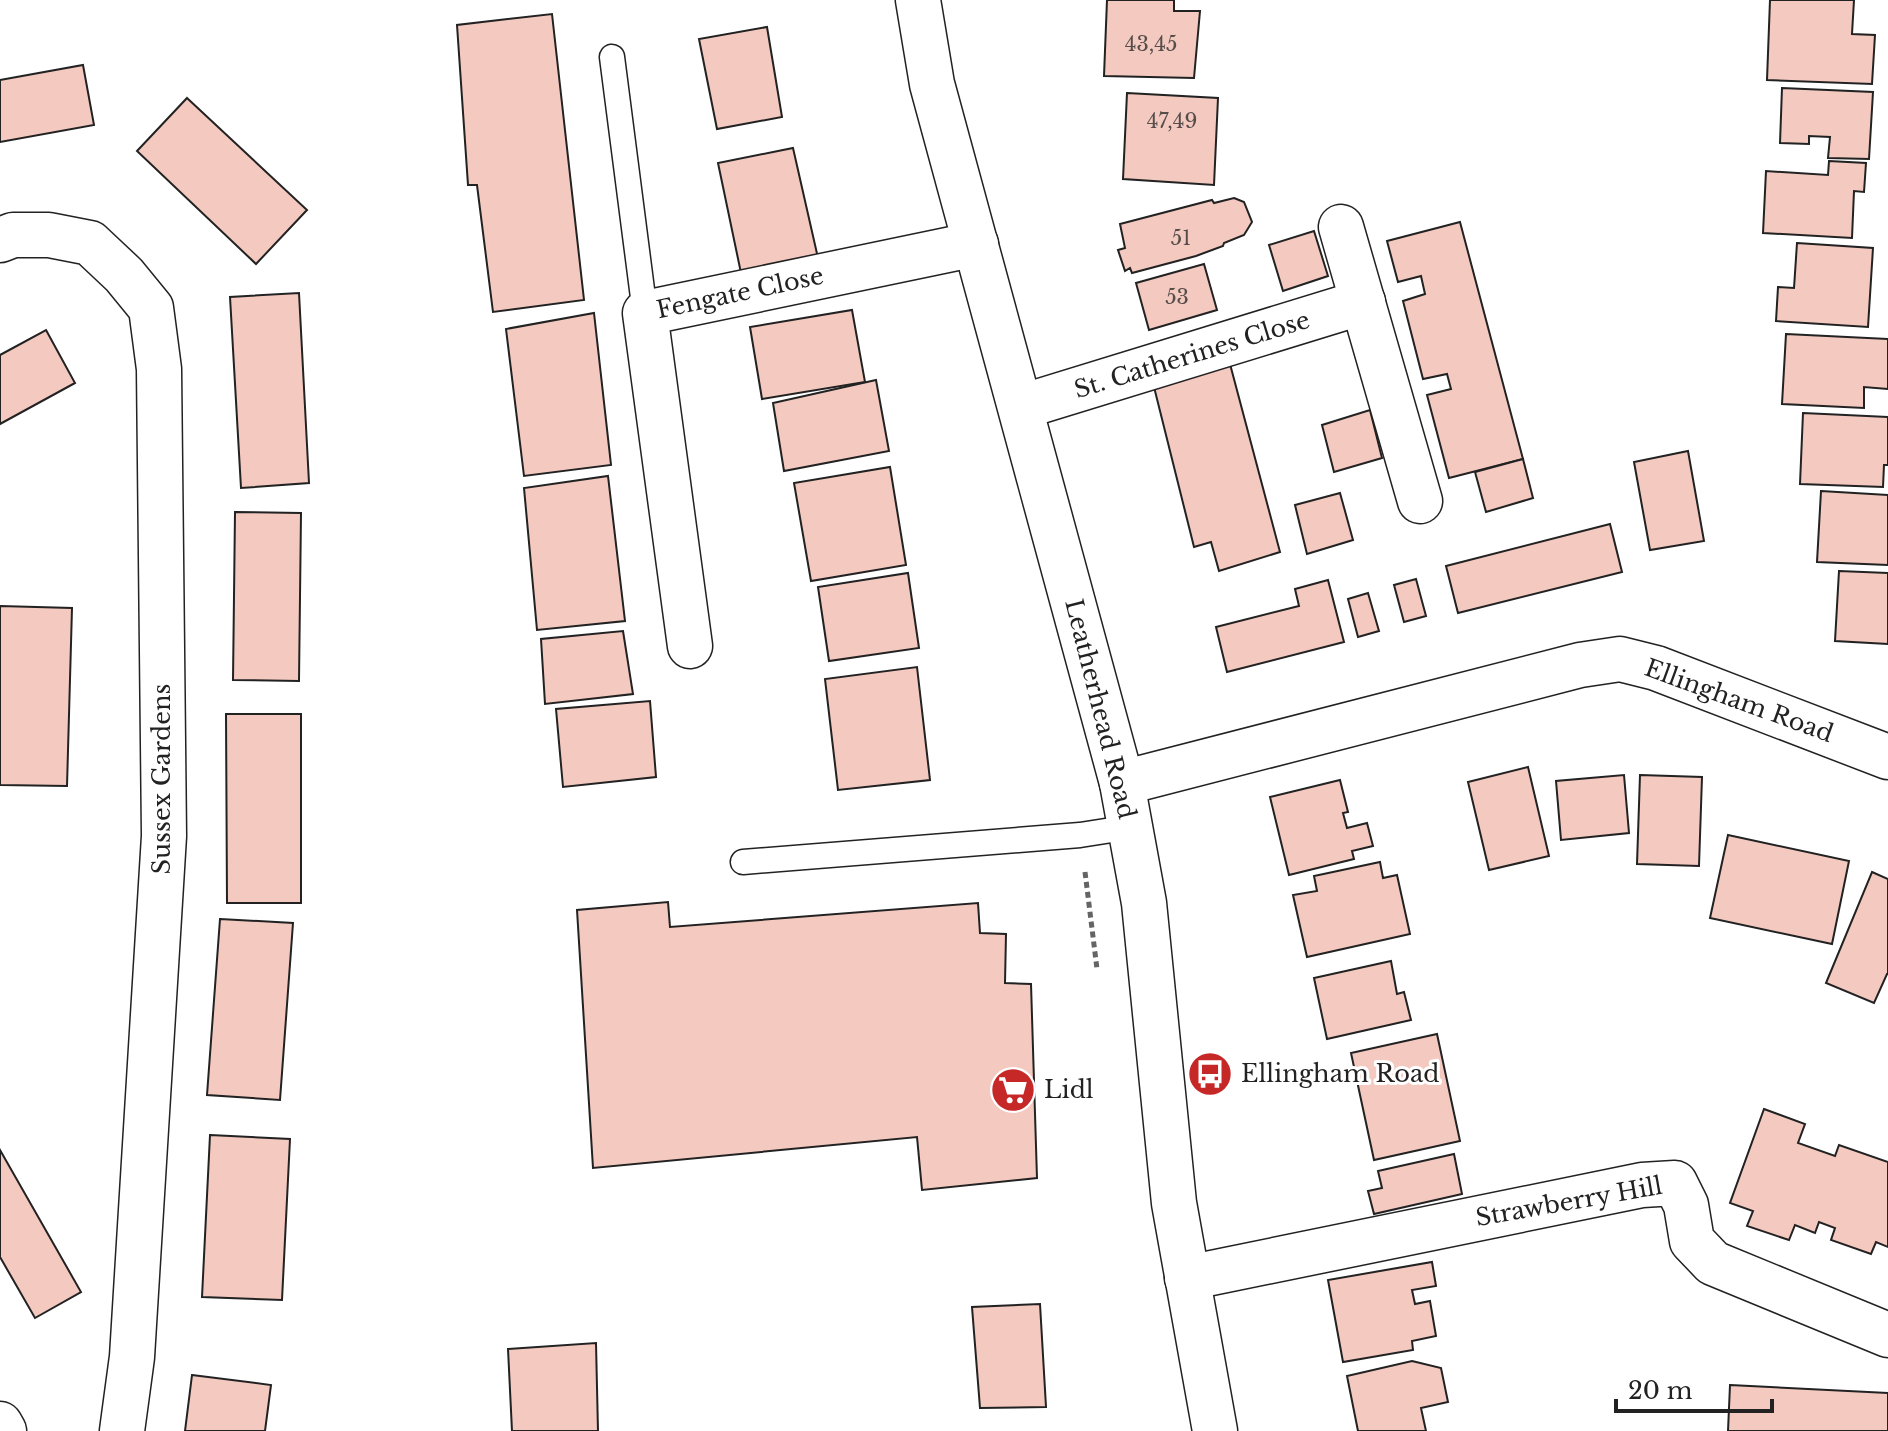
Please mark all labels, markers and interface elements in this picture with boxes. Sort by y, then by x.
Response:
house number: 43,45 [1125,32,1177,56]
house number: 47,49 [1147,109,1197,133]
house number: 51 [1171,226,1191,250]
street label: Fengate Close [654,261,826,324]
house number: 53 [1165,285,1189,309]
street label: St. Catherines Close [1071,305,1313,404]
street label: Leatherhead Road [1059,596,1142,822]
street label: Ellingham Road [1641,653,1837,748]
street label: Sussex Gardens [147,684,176,874]
bus stop icon: Ellingham Road [1186,1050,1234,1098]
place label: Ellingham Road [1241,1059,1439,1088]
supermarket icon: Lidl [989,1066,1037,1114]
place label: Lidl [1044,1075,1094,1104]
street label: Strawberry Hill [1473,1171,1665,1232]
scale bar [1616,1363,1772,1413]
text: 20 m [1628,1376,1693,1405]

